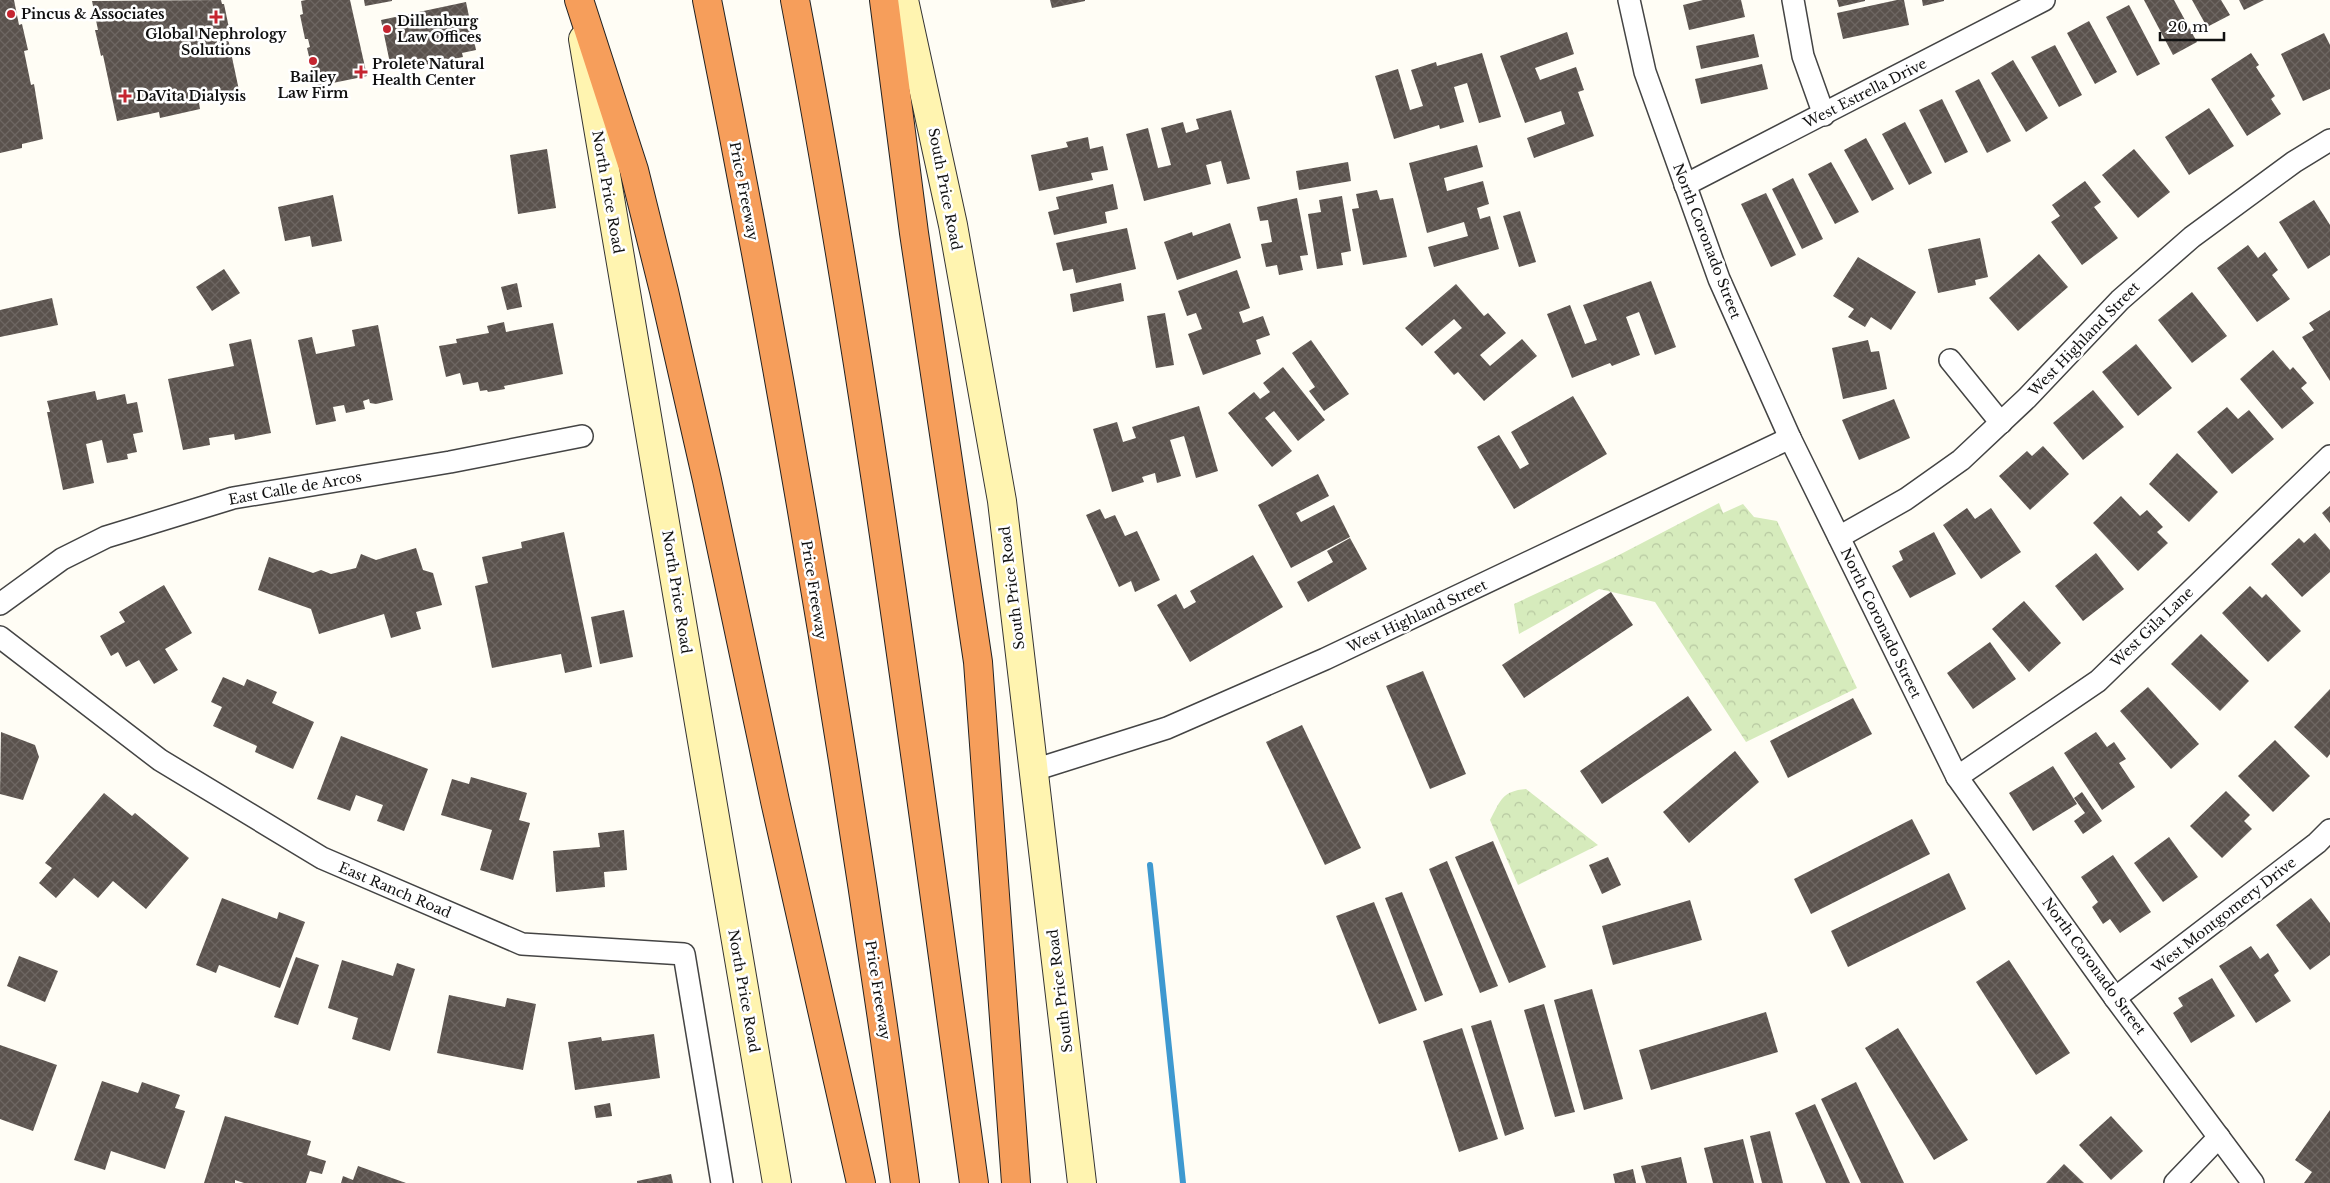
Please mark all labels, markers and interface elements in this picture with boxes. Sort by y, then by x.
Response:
place label: Pincus & Associates [21,5,165,23]
marker: Pincus & Associates [5,8,17,20]
marker: Global Nephrology Solutions [209,10,223,24]
scale bar [2160,10,2224,42]
place label: Dillenburg Law Offices [397,12,482,46]
text: 20 m [2168,17,2208,36]
marker: Dillenburg Law Offices [381,23,393,35]
place label: Global Nephrology Solutions [145,25,288,59]
street label: West Estrella Drive [1799,54,1930,132]
marker: Bailey Law Firm [307,55,319,67]
place label: Prolete Natural Health Center [372,55,485,89]
marker: Prolete Natural Health Center [354,65,368,79]
place label: Bailey Law Firm [277,68,349,102]
place label: DaVita Dialysis [136,87,247,105]
marker: DaVita Dialysis [118,89,132,103]
street label: South Price Road [924,126,966,252]
street label: North Price Road [588,129,628,256]
street label: Price Freeway [726,140,762,242]
street label: North Coronado Street [1669,161,1745,322]
street label: West Highland Street [2024,277,2144,401]
street label: East Calle de Arcos [227,467,363,509]
street label: South Price Road [995,525,1029,651]
street label: North Price Road [658,529,696,656]
street label: Price Freeway [797,539,831,641]
street label: North Coronado Street [1837,545,1926,702]
street label: West Highland Street [1343,575,1490,657]
street label: West Gila Lane [2106,583,2197,672]
street label: West Montgomery Drive [2148,853,2300,977]
street label: East Ranch Road [336,858,454,922]
street label: North Coronado Street [2038,894,2150,1039]
street label: North Price Road [724,928,764,1055]
street label: South Price Road [1043,928,1077,1054]
street label: Price Freeway [861,939,895,1041]

